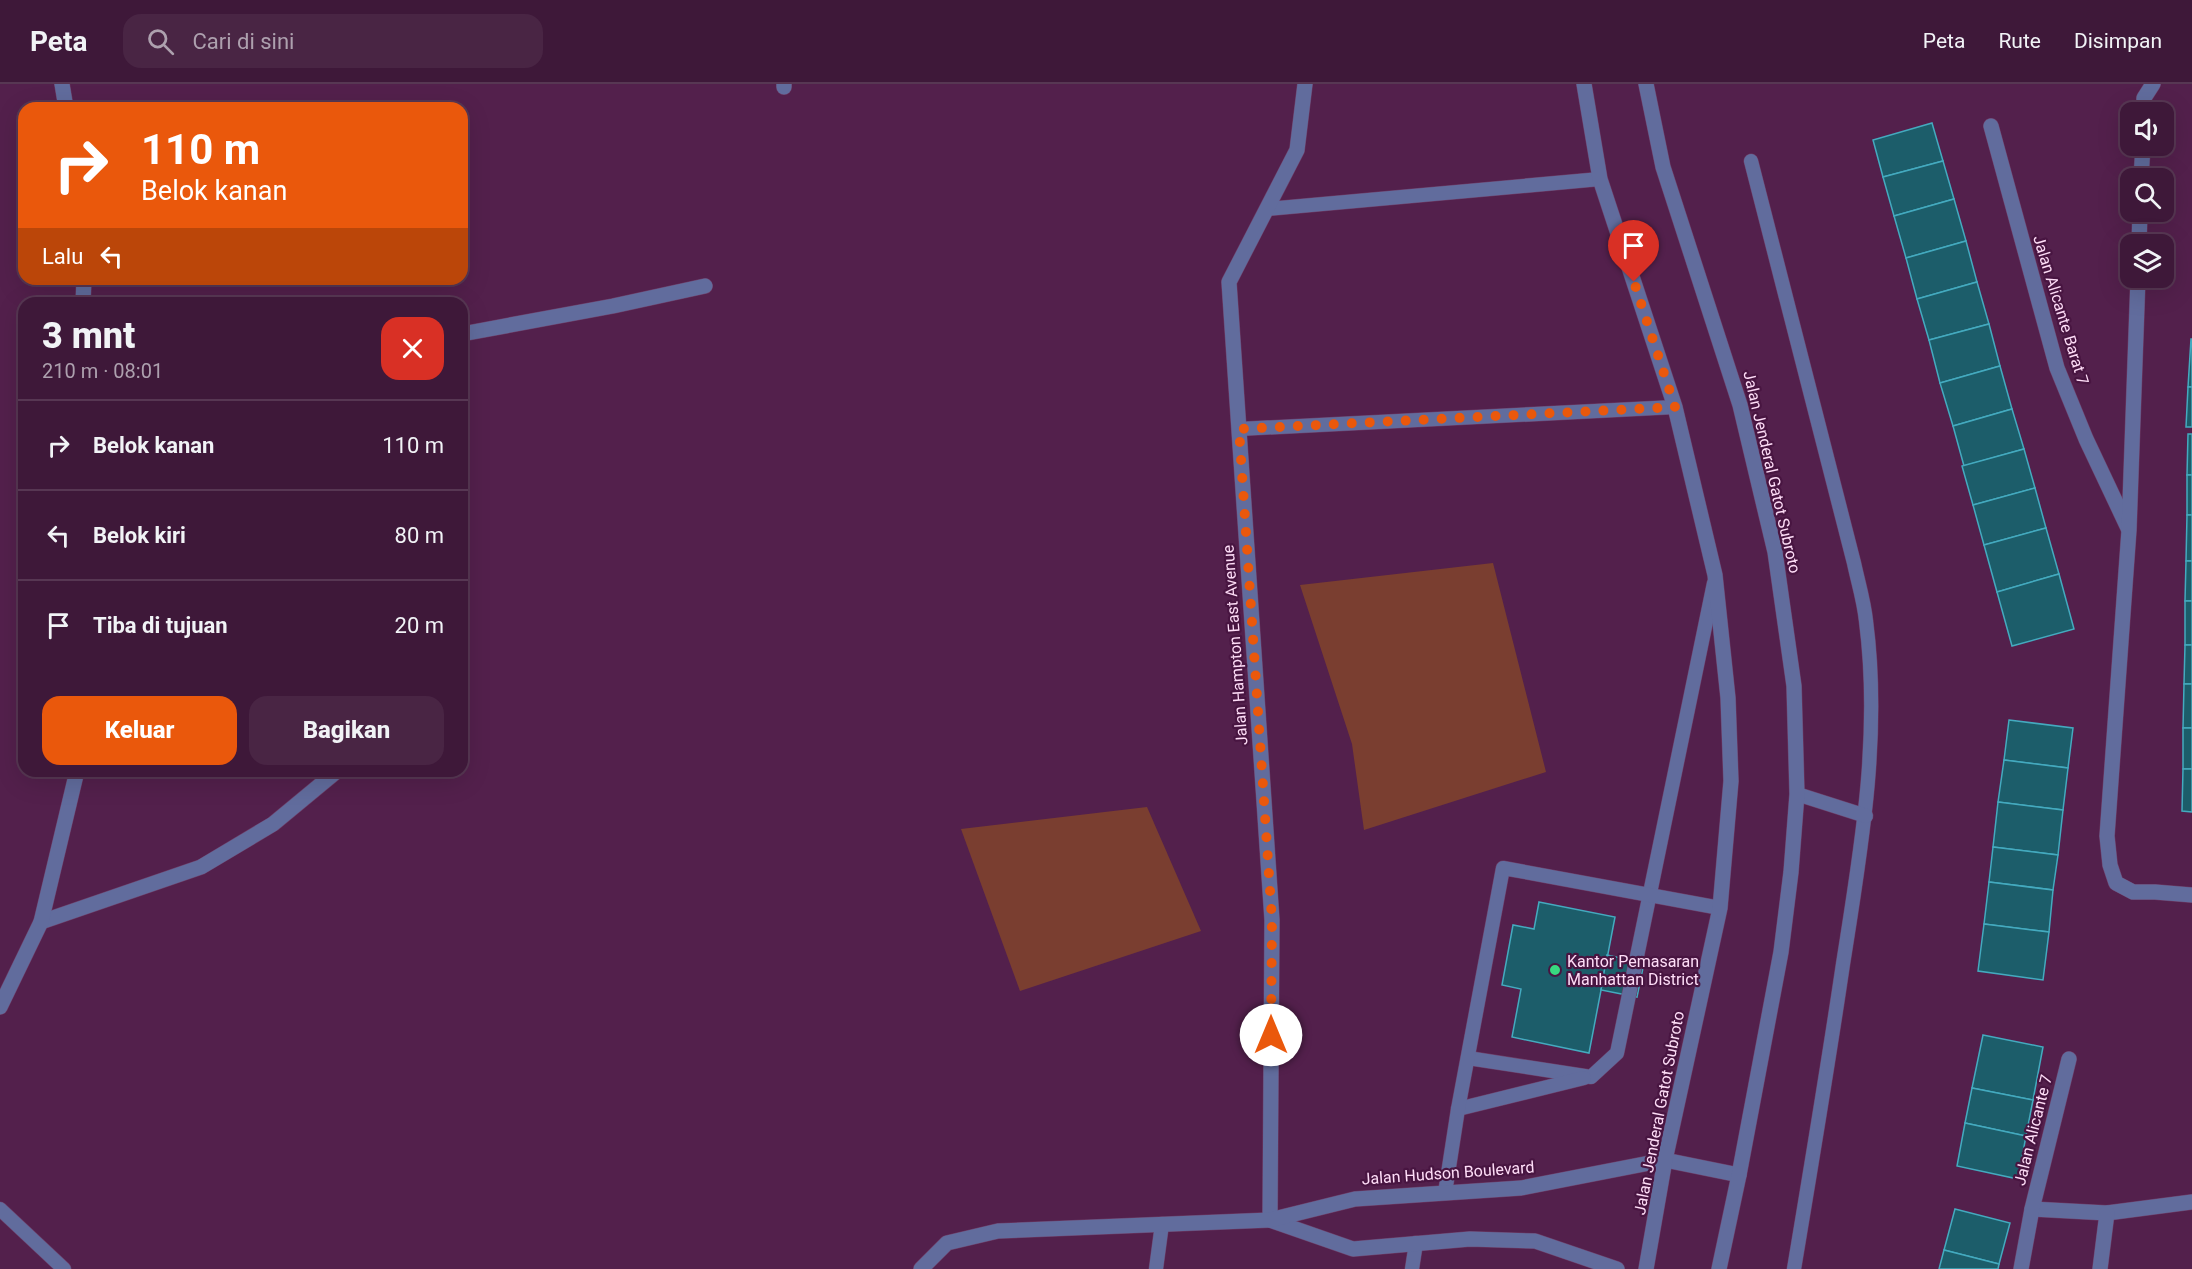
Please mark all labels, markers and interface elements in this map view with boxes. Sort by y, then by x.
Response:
search box [123,14,543,68]
text: Peta [30,25,87,58]
icon: search [144,25,177,58]
text: Cari di sini [192,29,294,54]
text: Peta [1923,29,1965,53]
text: Rute [1998,29,2041,53]
text: Disimpan [2074,29,2162,53]
map controls [2120,102,2174,288]
button: sound [2120,102,2174,156]
text: 110 m [141,125,260,174]
icon: right [42,126,120,204]
button: search [2120,168,2174,222]
text: Belok kanan [141,175,287,207]
pin [1608,220,1659,282]
icon: arrive [1617,229,1650,262]
street label: Jalan Alicante Barat 7 [2029,233,2093,387]
button: layers [2120,234,2174,288]
icon: left [95,240,128,273]
text: Lalu [42,244,83,269]
text: 3 mnt [42,315,135,357]
button: close [381,317,444,380]
text: 210 m · 08:01 [42,359,163,383]
street label: Jalan Jenderal Gatot Subroto [1739,369,1805,575]
icon: right [42,429,75,462]
text: Belok kanan [93,433,214,458]
text: 110 m [382,433,444,458]
icon: left [42,519,75,552]
text: Belok kiri [93,523,186,548]
text: 80 m [395,523,444,548]
street label: Jalan Hampton East Avenue [1219,544,1251,746]
icon: arrive [42,609,75,642]
text: Tiba di tujuan [93,613,228,638]
text: 20 m [395,613,444,638]
button: Keluar [42,696,237,765]
button: Bagikan [249,696,444,765]
place label: Kantor Pemasaran Manhattan District [1567,952,1699,989]
marker: Kantor Pemasaran Manhattan District [1548,963,1562,977]
position arrow [1239,1003,1303,1067]
street label: Jalan Jenderal Gatot Subroto [1630,1010,1688,1216]
street label: Jalan Alicante 7 [2010,1073,2056,1187]
street label: Jalan Hudson Boulevard [1361,1157,1535,1189]

